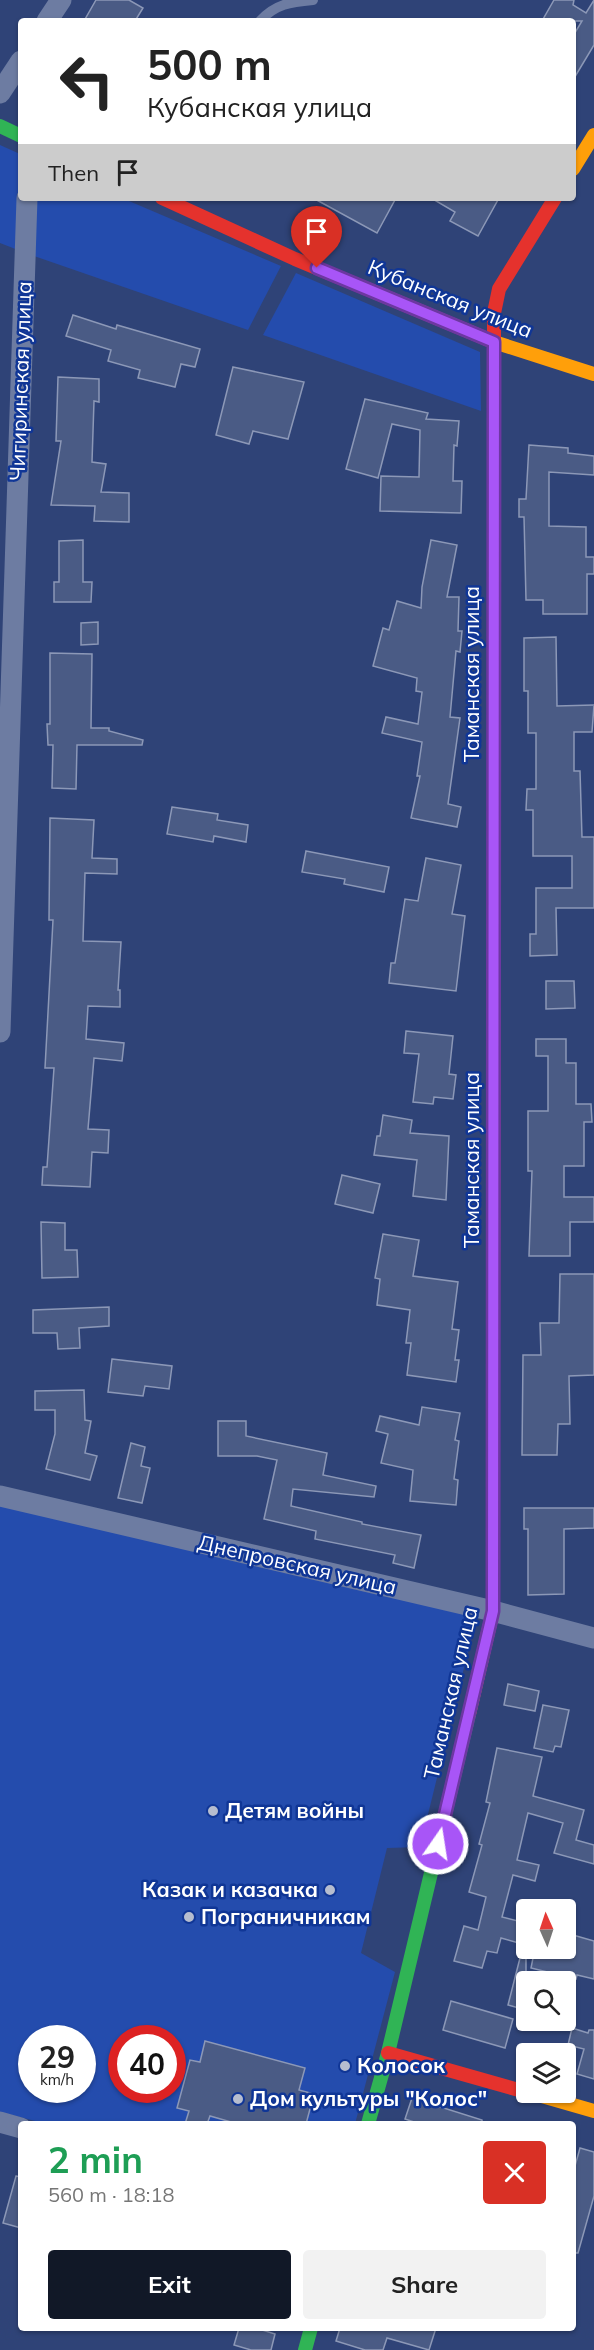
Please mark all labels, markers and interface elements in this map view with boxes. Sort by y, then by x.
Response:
text: 500 m [147,38,272,91]
icon: left [48,42,126,120]
text: Кубанская улица [147,90,372,124]
icon: arrive [111,156,144,189]
text: Then [48,159,99,187]
pin [291,206,342,268]
icon: arrive [300,215,333,248]
street label: Кубанская улица [364,253,536,343]
street label: Чигиринская улица [4,281,36,481]
street label: Таманская улица [458,586,484,762]
street label: Таманская улица [458,1072,484,1248]
street label: Днепровская улица [195,1529,399,1600]
street label: Таманская улица [418,1604,483,1782]
place label: Детям войны [225,1797,364,1823]
marker: Детям войны [206,1804,220,1818]
position arrow [406,1812,470,1876]
place label: Казак и казачка [142,1876,318,1902]
marker: Казак и казачка [323,1883,337,1897]
north arrow [516,1899,576,1959]
map controls [516,1899,576,2103]
place label: Пограничникам [201,1903,370,1929]
marker: Пограничникам [182,1910,196,1924]
button: search [516,1971,576,2031]
speed limit sign: 40 [108,2025,186,2103]
text: 29 [39,2038,75,2076]
button: layers [516,2043,576,2103]
place label: Колосок [357,2052,446,2078]
marker: Колосок [338,2059,352,2073]
text: km/h [40,2070,74,2089]
place label: Дом культуры "Колос" [250,2085,487,2111]
marker: Дом культуры "Колос" [231,2092,245,2106]
text: 2 min [48,2137,143,2182]
button: close [483,2141,546,2204]
text: 560 m · 18:18 [48,2182,174,2207]
button: Exit [48,2250,291,2319]
button: Share [303,2250,546,2319]

